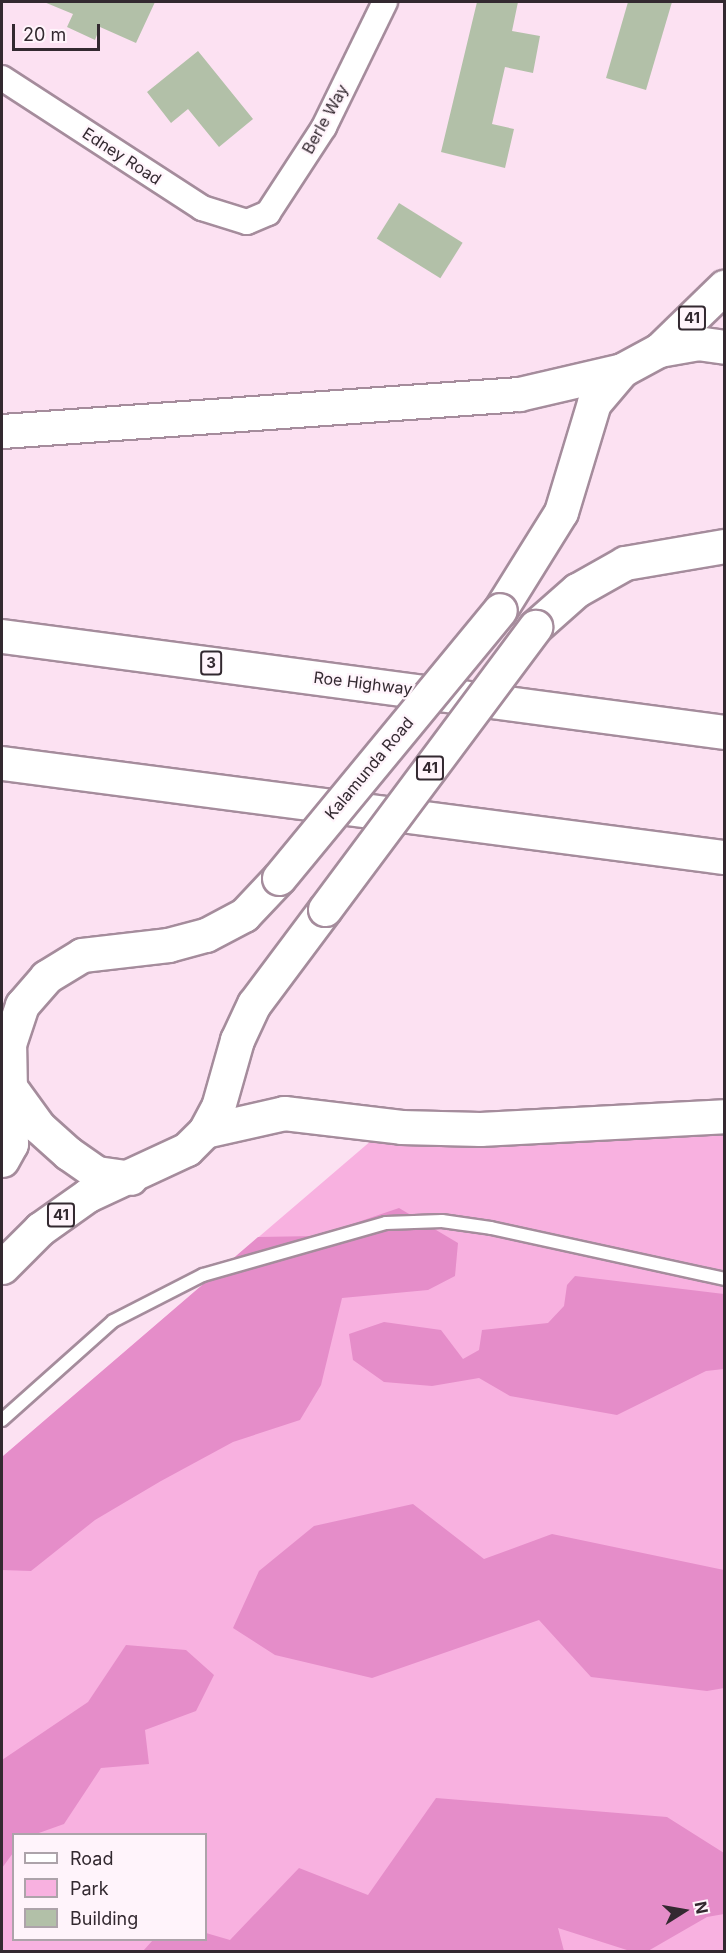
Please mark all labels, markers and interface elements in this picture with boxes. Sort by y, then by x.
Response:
scale bar [15,12,104,50]
text: 20 m [23,24,66,45]
street label: Berle Way [298,81,352,157]
street label: Edney Road [79,123,165,189]
road number: 41 [677,306,707,330]
road number: 3 [199,651,223,675]
street label: Roe Highway [313,667,413,699]
street label: Kalamunda Road [321,713,417,823]
road number: 41 [415,756,445,780]
road number: 41 [46,1203,76,1227]
legend [12,1833,207,1941]
text: Road [70,1848,113,1869]
text: Park [70,1878,109,1899]
north arrow [654,1881,714,1941]
text: N [691,1900,713,1915]
text: Building [70,1908,138,1929]

